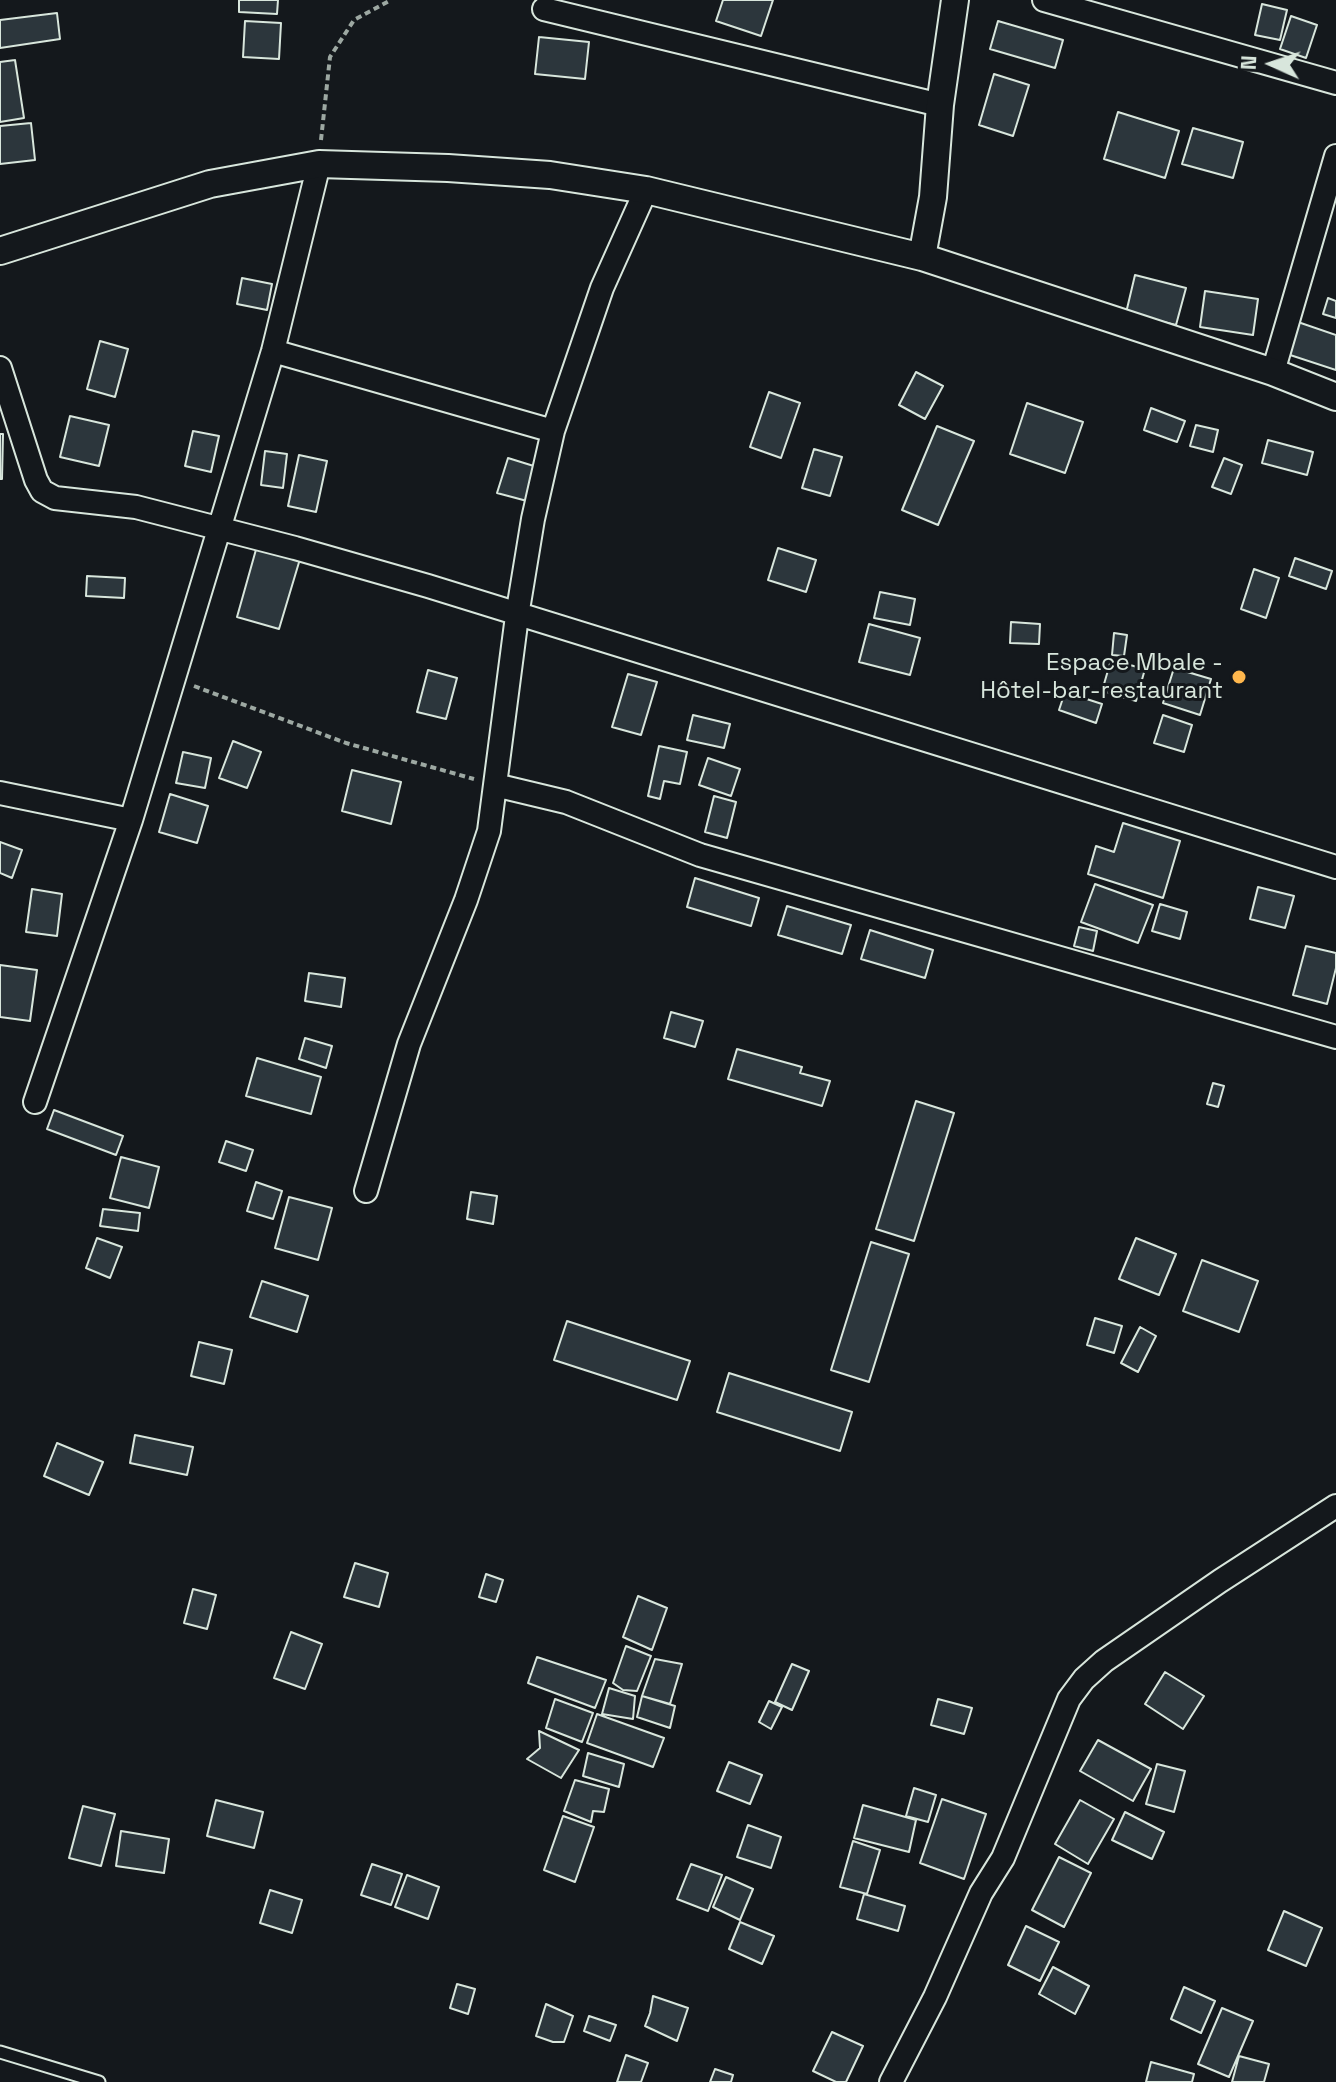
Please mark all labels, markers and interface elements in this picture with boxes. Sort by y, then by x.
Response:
north arrow [1232,24,1312,104]
text: N [1234,55,1262,71]
place label: Espace Mbale - Hôtel-bar-restaurant [980,649,1223,705]
marker: Espace Mbale - Hôtel-bar-restaurant [1230,668,1248,686]

